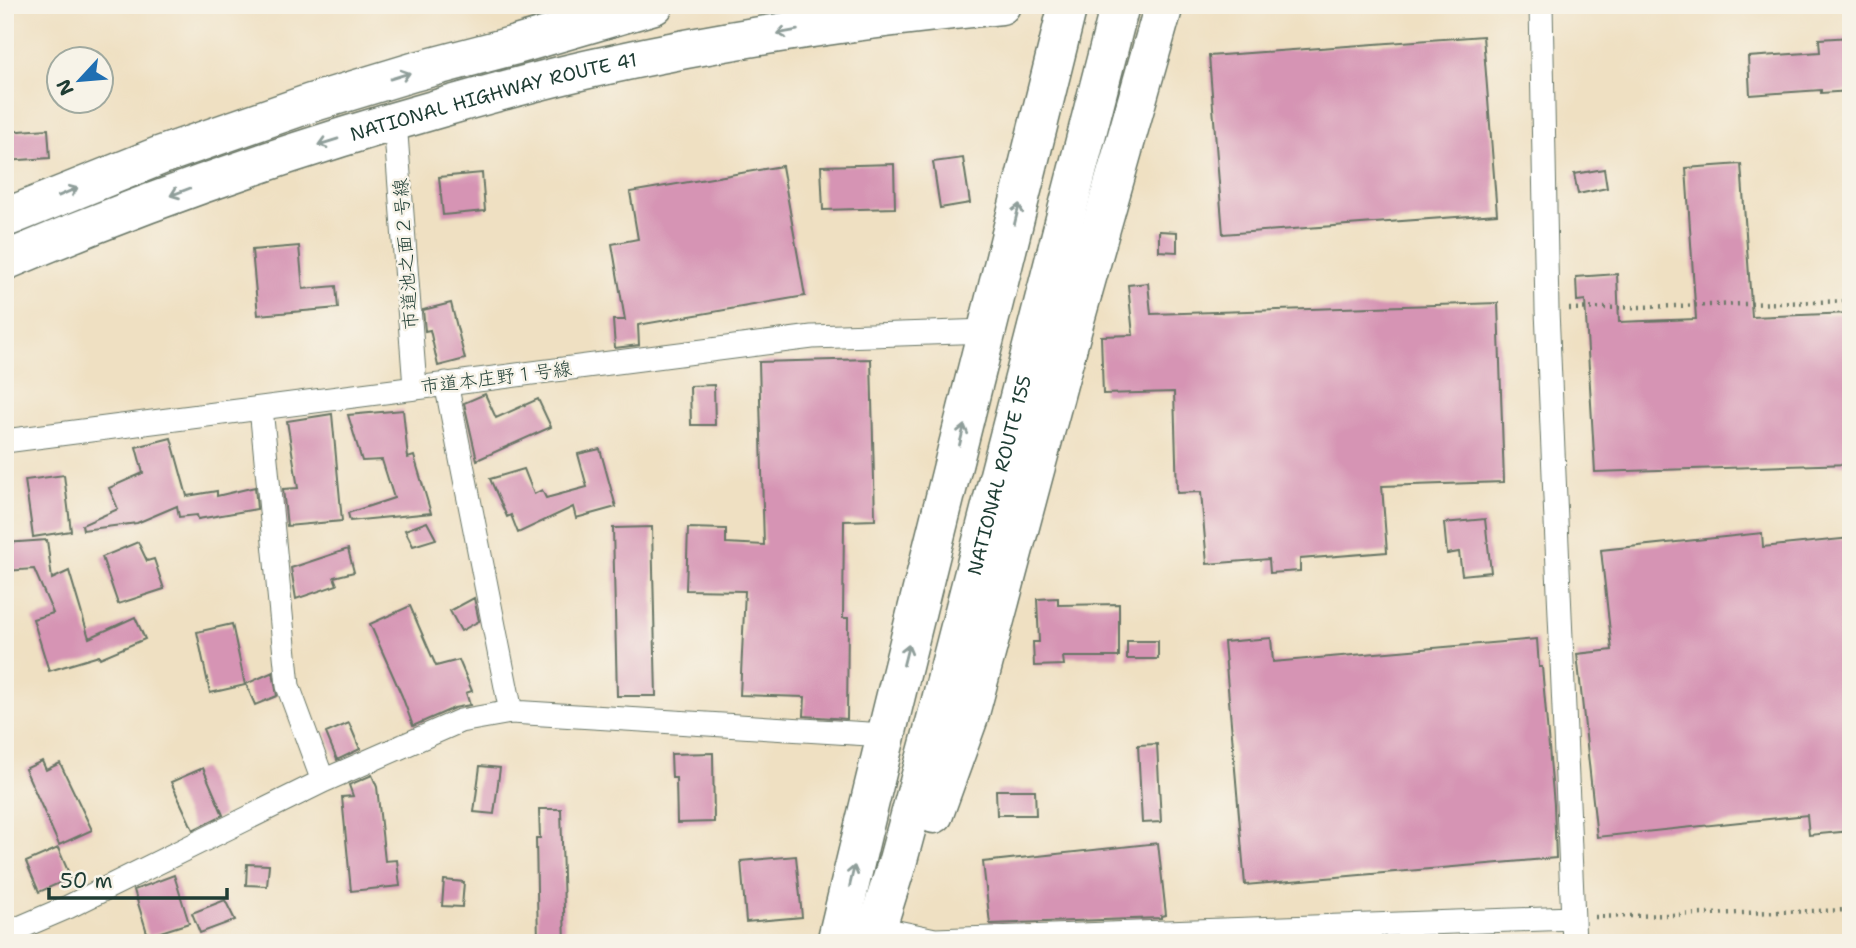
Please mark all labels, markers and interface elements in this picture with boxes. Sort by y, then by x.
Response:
one-way arrow [776,26,799,39]
north arrow [46,46,116,116]
street label: NATIONAL HIGHWAY ROUTE 41 [347,47,639,147]
one-way arrow [389,68,411,81]
text: N [51,75,80,99]
one-way arrow [317,136,339,149]
street label: 市道池之面２号線 [388,177,423,331]
one-way arrow [57,184,78,197]
one-way arrow [169,187,191,199]
one-way arrow [1011,203,1024,226]
street label: 市道本庄野１号線 [419,356,573,399]
street label: NATIONAL ROUTE 155 [962,372,1037,578]
one-way arrow [956,424,969,447]
one-way arrow [900,644,913,667]
scale bar [49,857,228,901]
one-way arrow [846,865,859,888]
text: 50 m [60,867,113,895]

